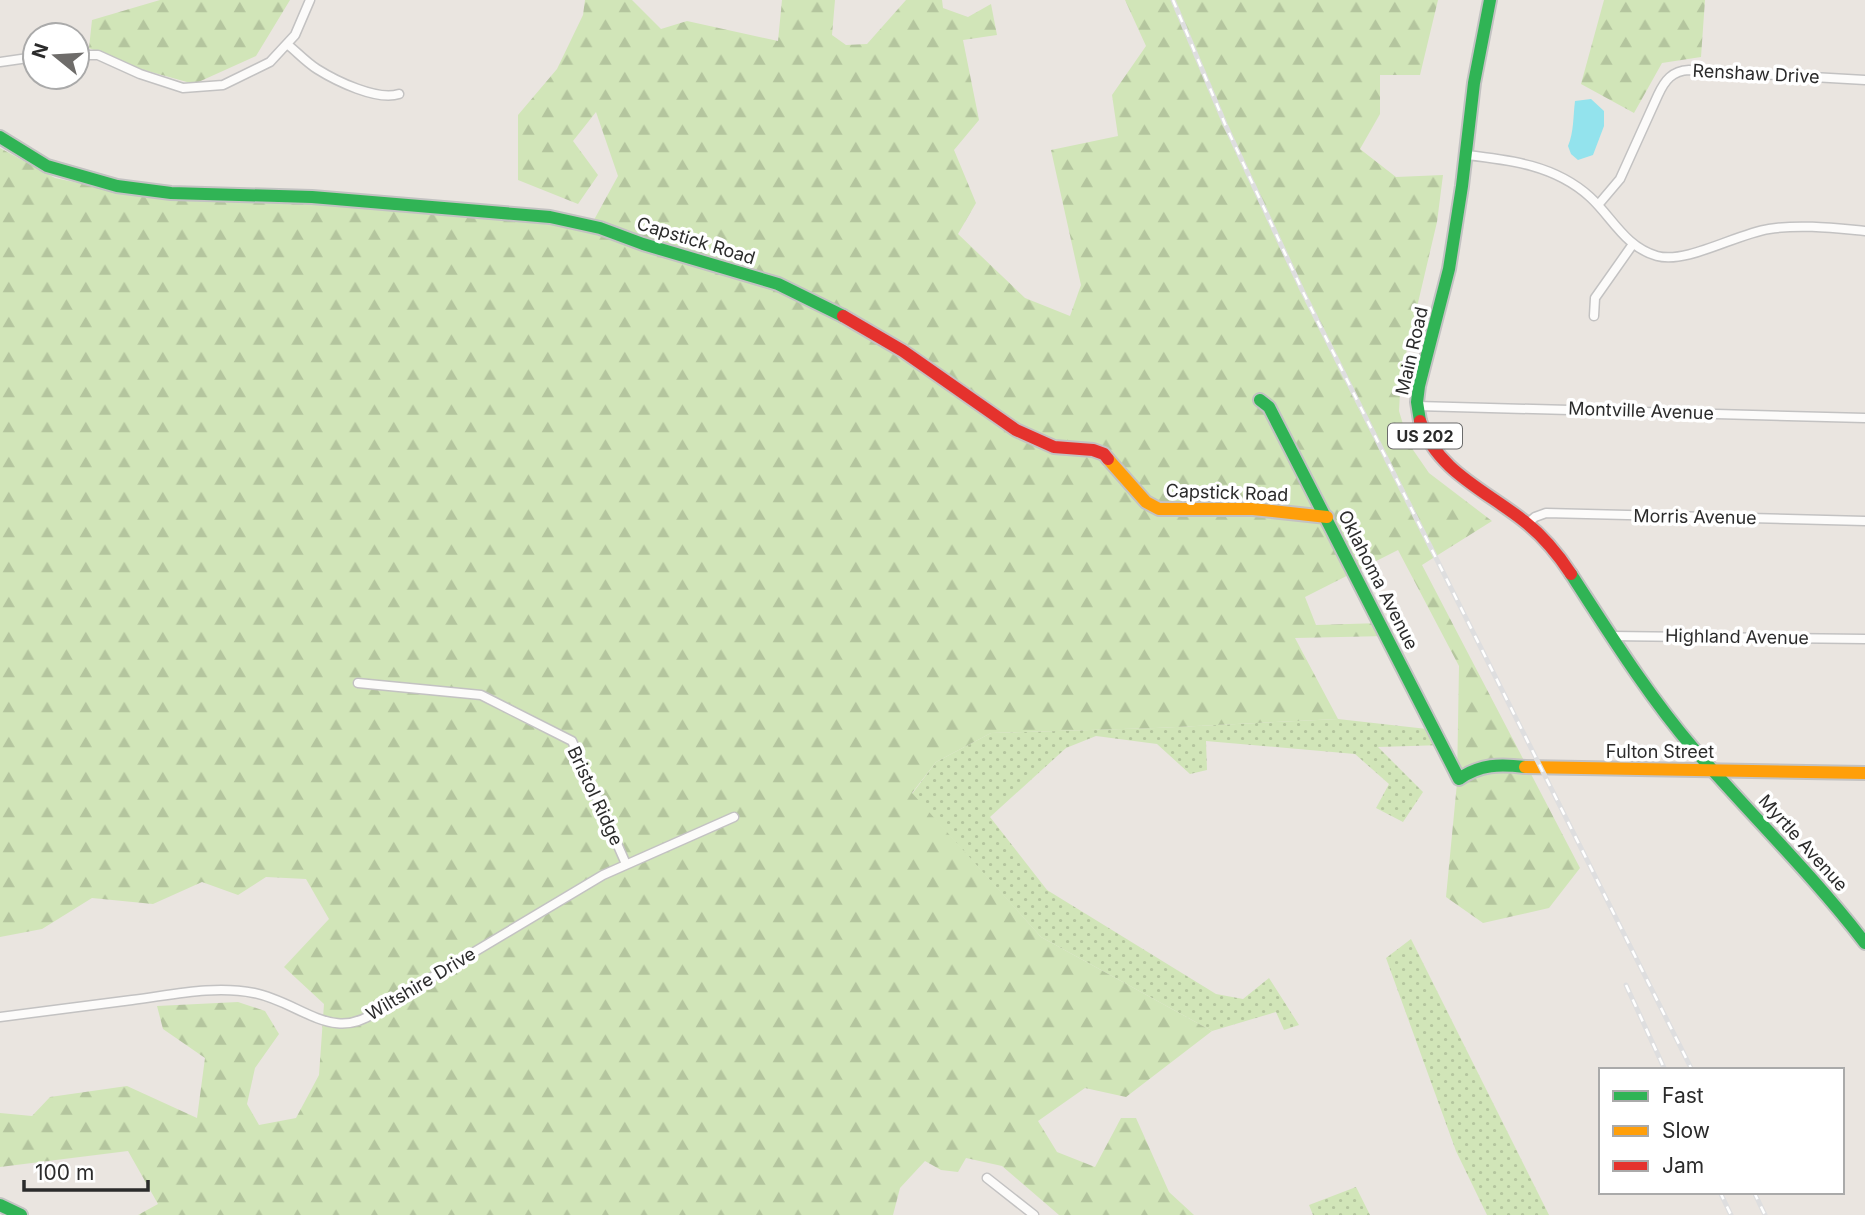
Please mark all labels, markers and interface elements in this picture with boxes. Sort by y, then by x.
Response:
north arrow [21,21,91,91]
text: N [27,40,53,61]
street label: Renshaw Drive [1692,60,1820,87]
street label: Capstick Road [634,213,758,268]
street label: Main Road [1391,305,1432,397]
street label: Montville Avenue [1568,397,1714,424]
road number: US 202 [1388,424,1462,448]
street label: Capstick Road [1165,480,1289,505]
street label: Morris Avenue [1633,505,1757,528]
street label: Oklahoma Avenue [1334,507,1423,653]
street label: Highland Avenue [1665,625,1809,648]
street label: Fulton Street [1606,741,1714,762]
street label: Bristol Ridge [563,743,628,849]
street label: Myrtle Avenue [1755,790,1852,895]
street label: Wiltshire Drive [362,943,479,1024]
legend [1599,1068,1844,1194]
text: Fast [1662,1083,1704,1108]
text: Slow [1662,1118,1710,1143]
scale bar [24,1148,149,1192]
text: Jam [1662,1153,1704,1178]
text: 100 m [35,1160,94,1185]

